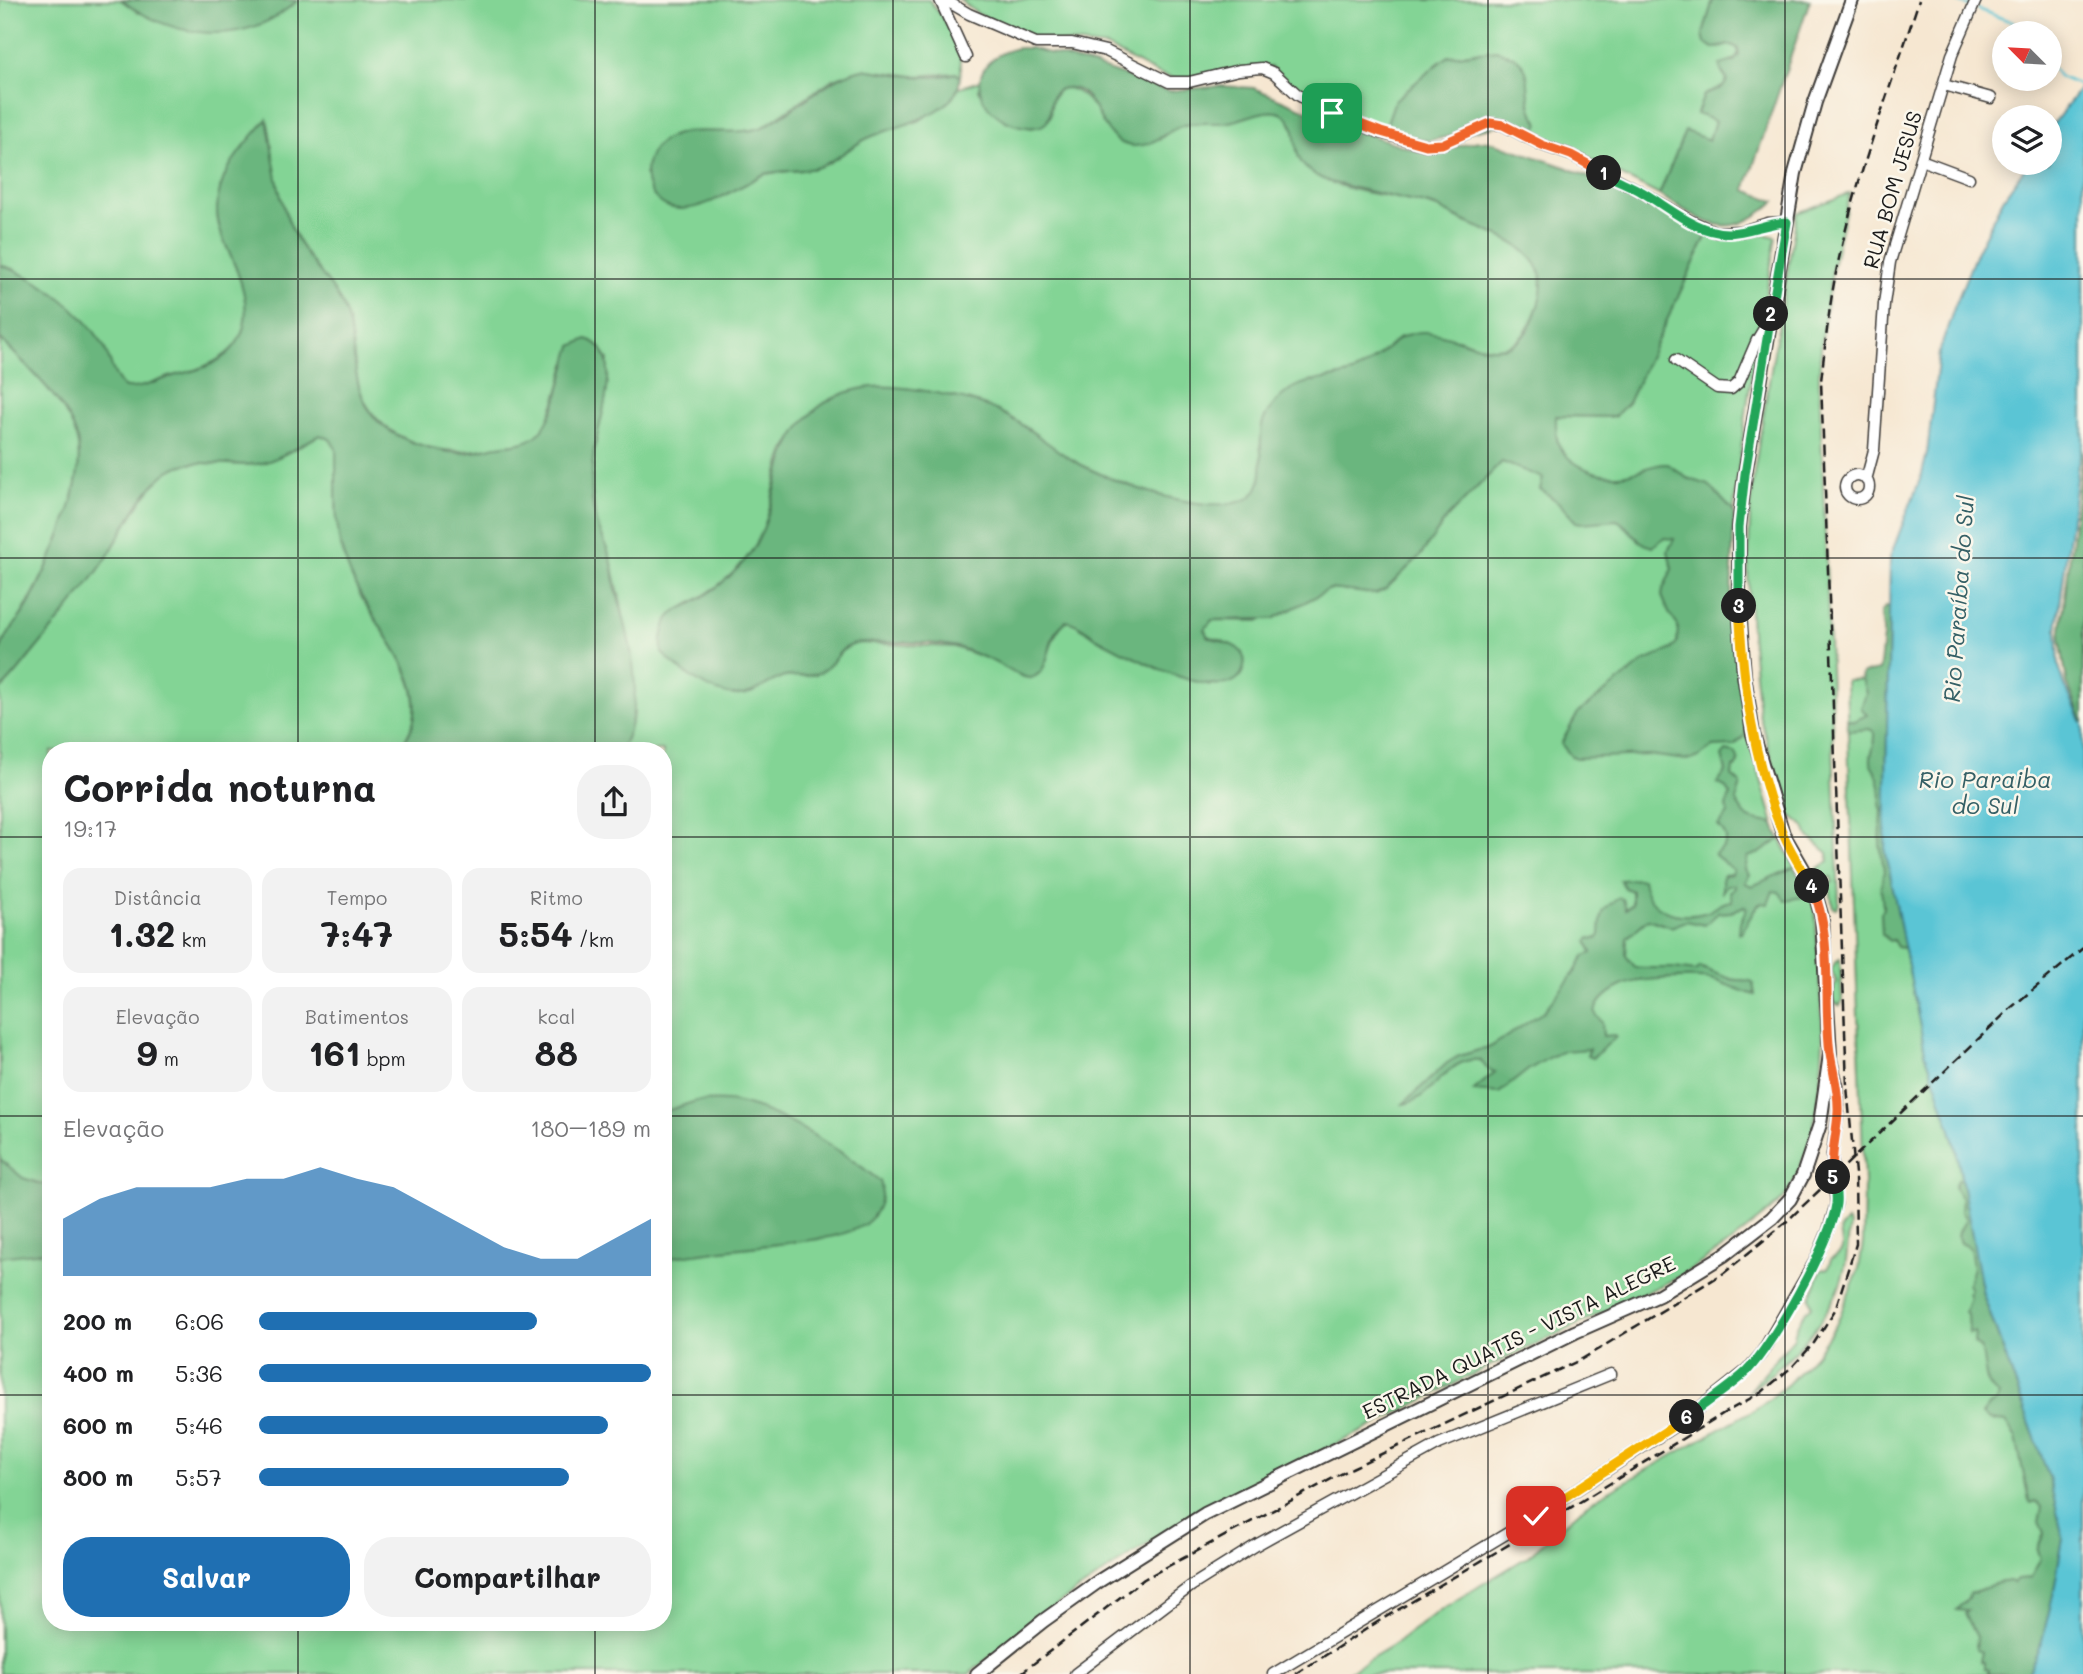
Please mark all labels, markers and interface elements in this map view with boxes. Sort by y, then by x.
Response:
north arrow [1992,21,2062,91]
map controls [1992,21,2062,175]
pin [1302,83,1362,143]
icon: arrive [1313,94,1351,132]
button: layers [1992,105,2062,175]
street label: RUA BOM JESUS [1856,107,1927,272]
pin: 1 [1586,156,1622,190]
text: 1 [1599,160,1608,185]
pin: 2 [1754,296,1788,332]
text: 2 [1765,301,1776,326]
water label: Rio Paraíba do Sul [1936,494,1980,703]
pin: 3 [1722,588,1756,624]
text: 3 [1733,593,1744,618]
text: Corrida noturna [63,762,376,812]
water label: Rio Paraiba do Sul [1918,764,2052,820]
button: share [577,765,651,839]
text: 19:17 [63,813,117,843]
pin: 4 [1794,868,1829,903]
text: 4 [1805,873,1818,898]
text: Distância [114,885,201,910]
text: Tempo [327,885,387,910]
text: Ritmo [530,885,583,910]
text: 1.32 [109,910,175,956]
text: 7:47 [321,910,393,956]
text: 5:54 [499,910,573,956]
text: km [175,927,207,952]
text: /km [573,927,614,952]
text: Elevação [116,1004,199,1029]
text: Batimentos [305,1004,409,1029]
text: kcal [537,1004,575,1029]
text: 9 [137,1029,158,1075]
text: 161 [308,1029,361,1075]
text: 88 [535,1029,578,1075]
text: m [158,1046,179,1071]
text: bpm [361,1046,406,1071]
text: Elevação [63,1113,164,1143]
text: 180–189 m [530,1113,651,1143]
pin: 5 [1815,1160,1850,1194]
text: 5 [1827,1164,1838,1189]
street label: ESTRADA QUATIS - VISTA ALEGRE [1357,1249,1679,1424]
text: 200 m [63,1306,132,1336]
text: 6:06 [175,1306,224,1336]
text: 400 m [63,1358,134,1388]
text: 5:36 [175,1358,223,1388]
pin: 6 [1670,1400,1704,1434]
text: 6 [1681,1404,1692,1429]
text: 600 m [63,1410,133,1440]
text: 5:46 [175,1410,223,1440]
text: 800 m [63,1462,133,1492]
text: 5:57 [175,1462,222,1492]
pin [1506,1486,1566,1546]
icon: check [1517,1497,1555,1535]
button: Salvar [63,1537,350,1617]
button: Compartilhar [364,1537,651,1617]

